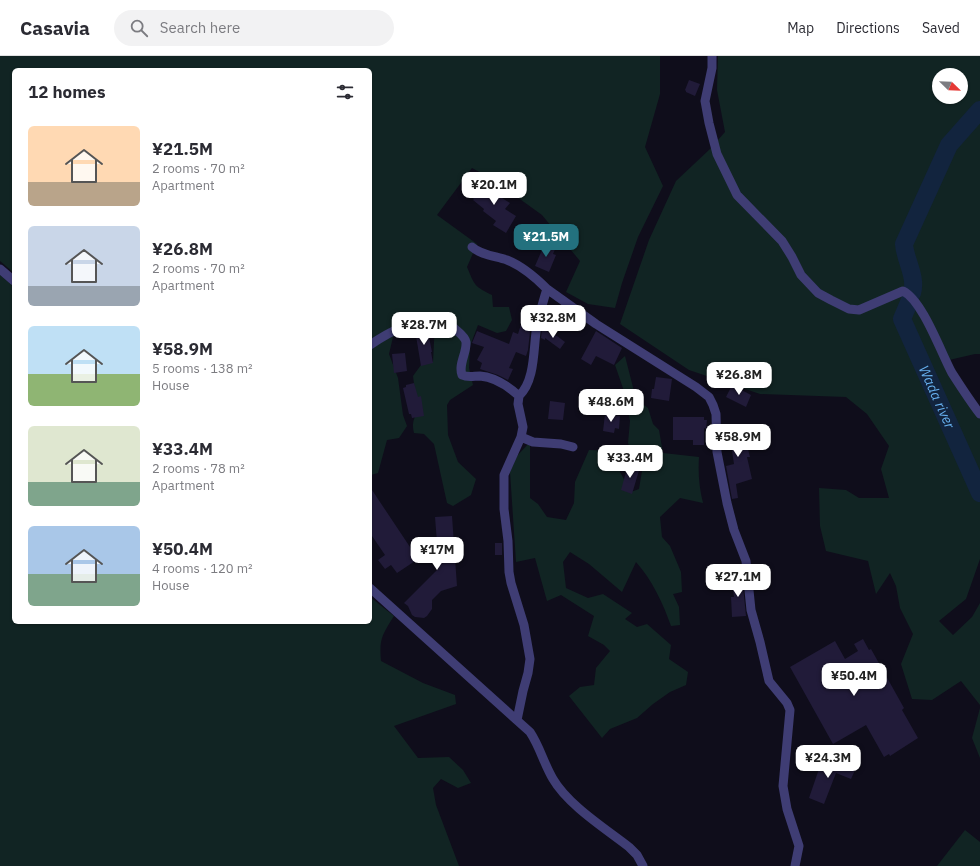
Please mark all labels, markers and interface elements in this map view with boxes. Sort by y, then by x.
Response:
search box [114,10,394,46]
text: Casavia [20,16,90,40]
icon: search [128,17,150,39]
text: Search here [160,18,240,37]
text: Map [787,19,814,37]
text: Directions [836,19,900,37]
text: Saved [922,19,960,37]
north arrow [932,68,968,104]
map controls [932,68,968,104]
text: 12 homes [28,81,105,103]
icon: filters [334,81,356,103]
text: ¥21.5M [152,138,213,160]
icon: home [60,142,108,190]
text: 2 rooms · 70 m² [152,160,245,177]
pin: ¥20.1M [461,172,527,206]
text: ¥20.1M [471,176,517,193]
text: Apartment [152,177,215,194]
pin: ¥21.5M [513,224,579,258]
text: ¥21.5M [523,228,569,245]
text: ¥26.8M [152,238,213,260]
icon: home [60,242,108,290]
text: 2 rooms · 70 m² [152,260,245,277]
text: Apartment [152,277,215,294]
pin: ¥32.8M [520,305,586,339]
text: ¥32.8M [530,309,576,326]
pin: ¥28.7M [391,312,457,346]
text: ¥28.7M [401,316,447,333]
text: ¥58.9M [152,338,213,360]
icon: home [60,342,108,390]
text: 5 rooms · 138 m² [152,360,253,377]
pin: ¥26.8M [706,362,772,396]
water label: Wada river [915,362,959,432]
text: ¥26.8M [716,366,762,383]
text: House [152,377,189,394]
pin: ¥48.6M [578,389,644,423]
text: ¥48.6M [588,393,634,410]
pin: ¥58.9M [705,424,771,458]
text: ¥58.9M [715,428,761,445]
text: ¥33.4M [152,438,213,460]
icon: home [60,442,108,490]
pin: ¥33.4M [597,445,663,479]
text: ¥33.4M [607,449,653,466]
text: 2 rooms · 78 m² [152,460,245,477]
text: Apartment [152,477,215,494]
pin: ¥17M [413,537,461,571]
text: ¥50.4M [152,538,213,560]
text: ¥17M [420,541,454,558]
icon: home [60,542,108,590]
text: 4 rooms · 120 m² [152,560,253,577]
pin: ¥27.1M [705,564,771,598]
text: ¥27.1M [715,568,761,585]
text: House [152,577,189,594]
pin: ¥50.4M [821,663,887,697]
text: ¥50.4M [831,667,877,684]
pin: ¥24.3M [795,745,861,779]
text: ¥24.3M [805,749,851,766]

